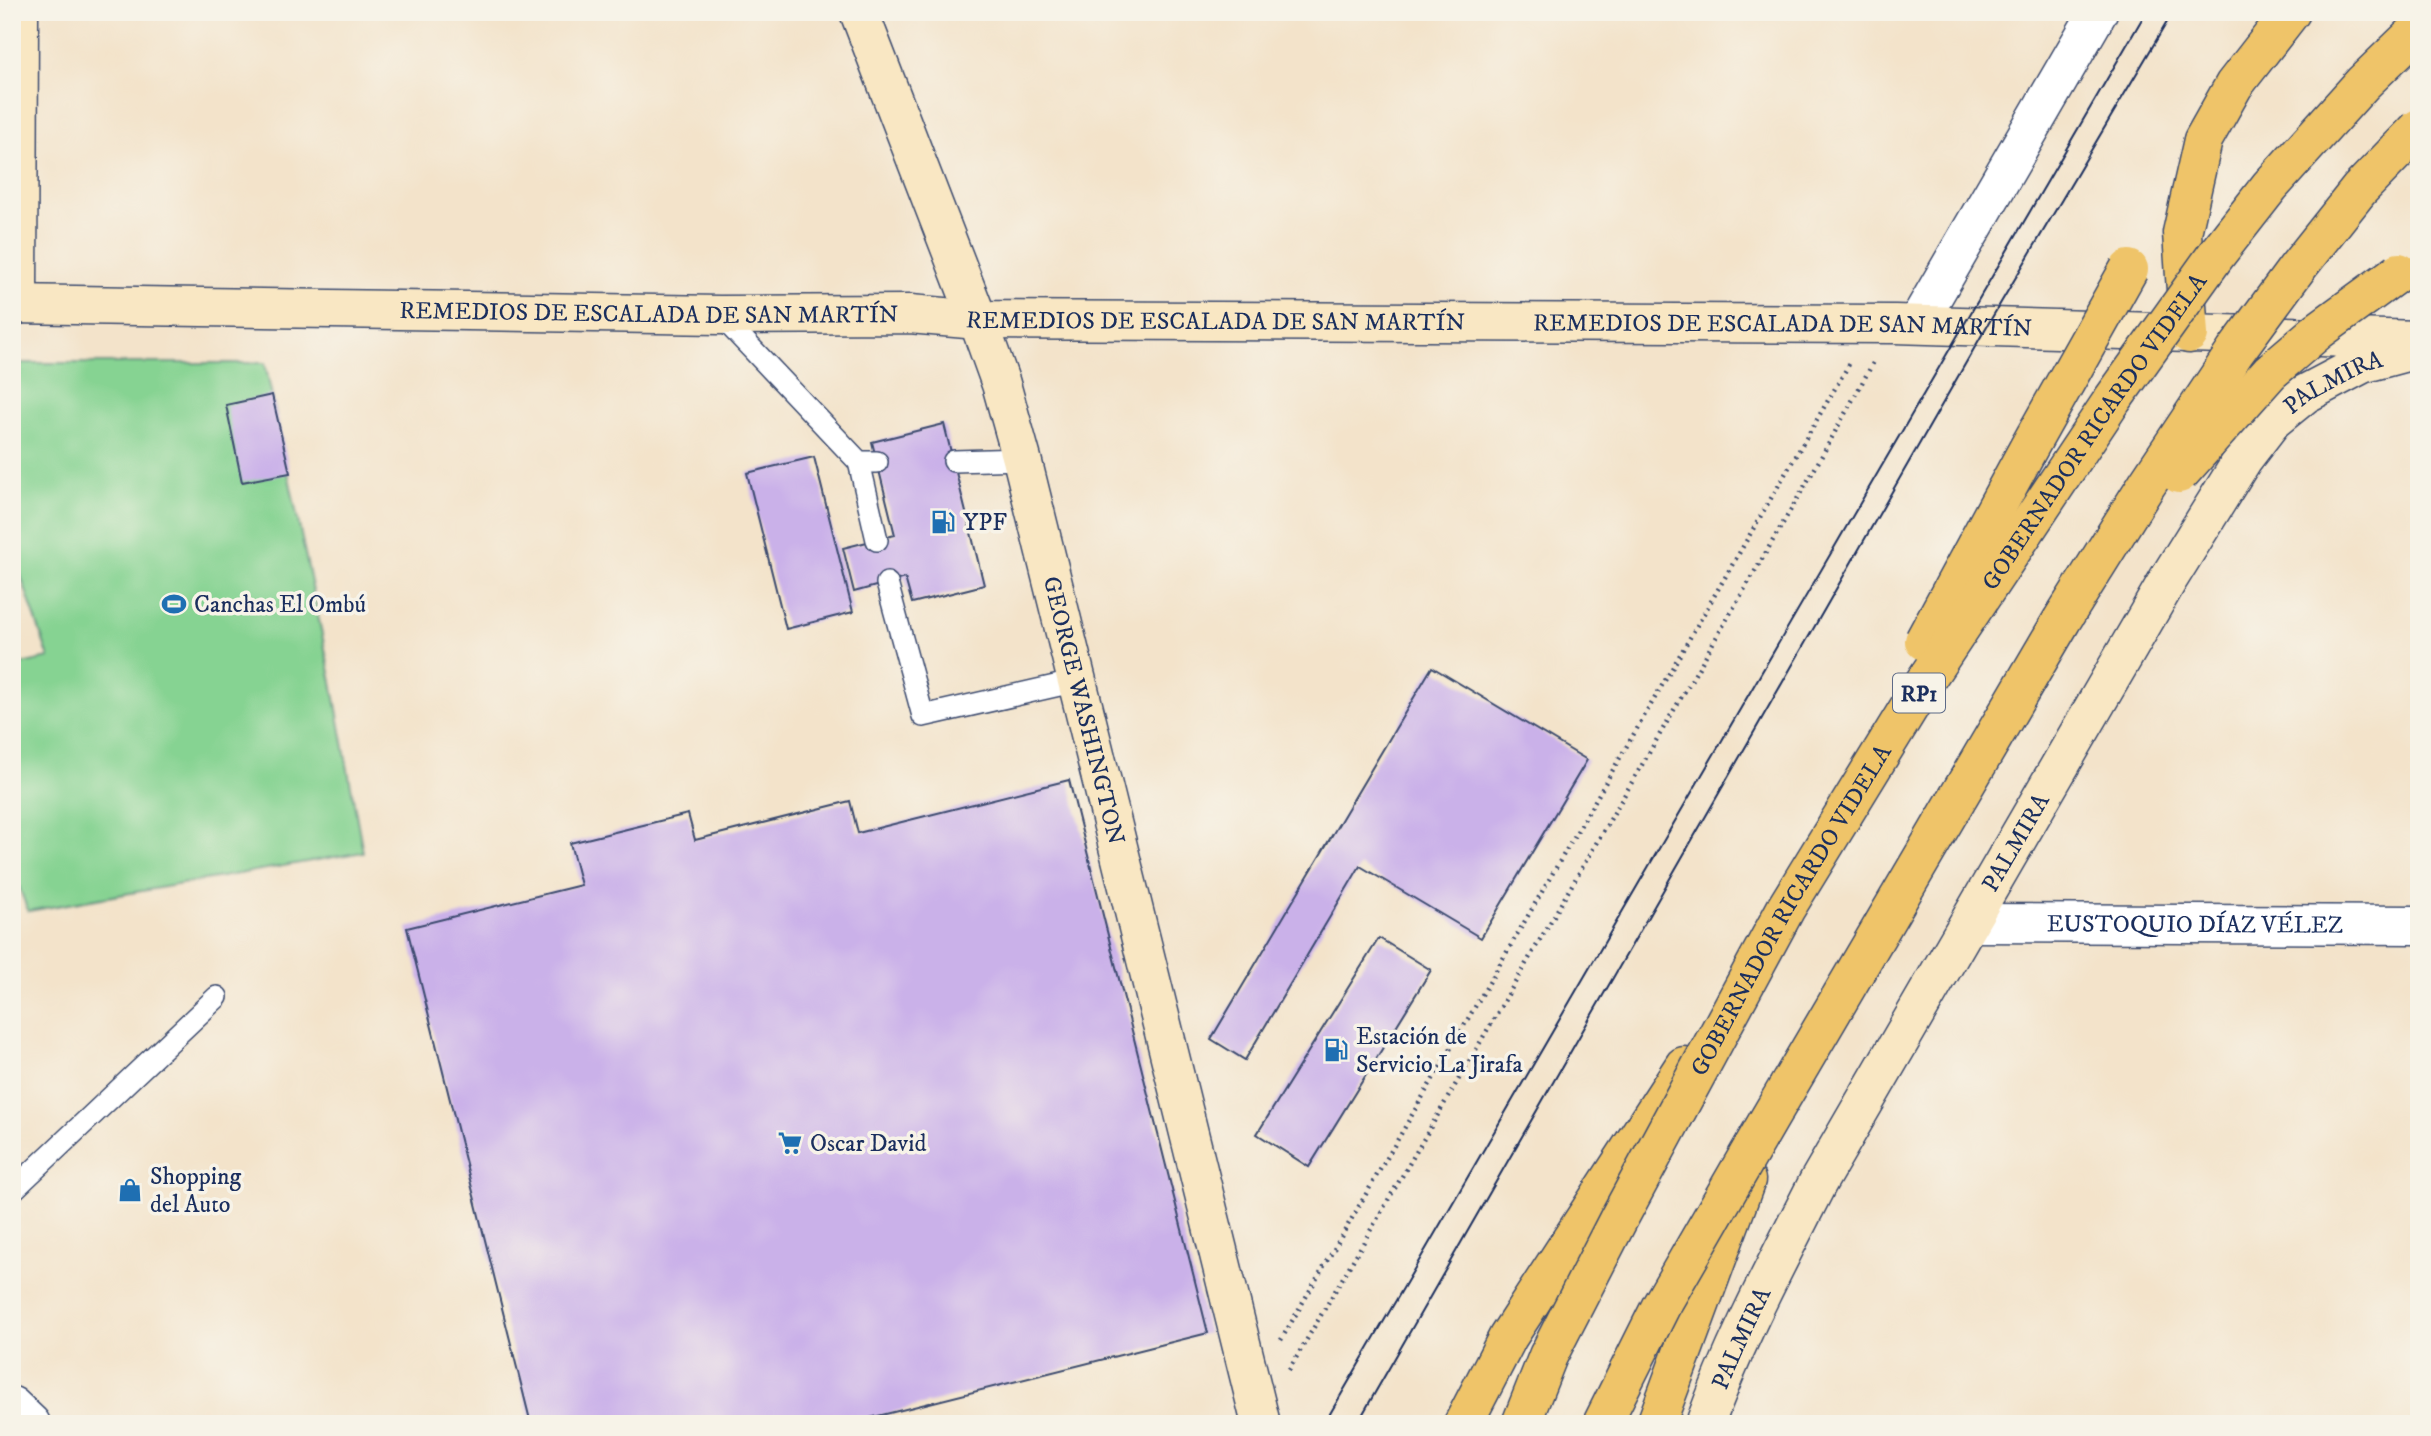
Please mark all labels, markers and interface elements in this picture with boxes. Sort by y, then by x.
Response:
street label: GOBERNADOR RICARDO VIDELA [1976,267,2214,596]
street label: REMEDIOS DE ESCALADA DE SAN MARTÍN [399,296,899,331]
street label: REMEDIOS DE ESCALADA DE SAN MARTÍN [965,305,1465,338]
street label: REMEDIOS DE ESCALADA DE SAN MARTÍN [1533,308,2033,344]
street label: PALMIRA [2278,345,2387,421]
fuel station icon: YPF [929,508,957,536]
place label: YPF [963,508,1007,538]
street label: GEORGE WASHINGTON [1036,573,1131,848]
sports icon: Canchas El Ombú [160,590,188,618]
place label: Canchas El Ombú [194,590,366,620]
road number: RP1 [1893,674,1945,712]
street label: GOBERNADOR RICARDO VIDELA [1684,739,1899,1081]
street label: PALMIRA [1976,788,2057,898]
street label: EUSTOQUIO DÍAZ VÉLEZ [2047,909,2343,941]
place label: Estación de Servicio La Jirafa [1356,1022,1524,1080]
fuel station icon: Estación de Servicio La Jirafa [1322,1036,1350,1064]
supermarket icon: Oscar David [776,1129,804,1157]
place label: Oscar David [810,1129,926,1159]
place label: Shopping del Auto [150,1162,242,1220]
shop icon: Shopping del Auto [116,1176,144,1204]
street label: PALMIRA [1706,1282,1778,1394]

